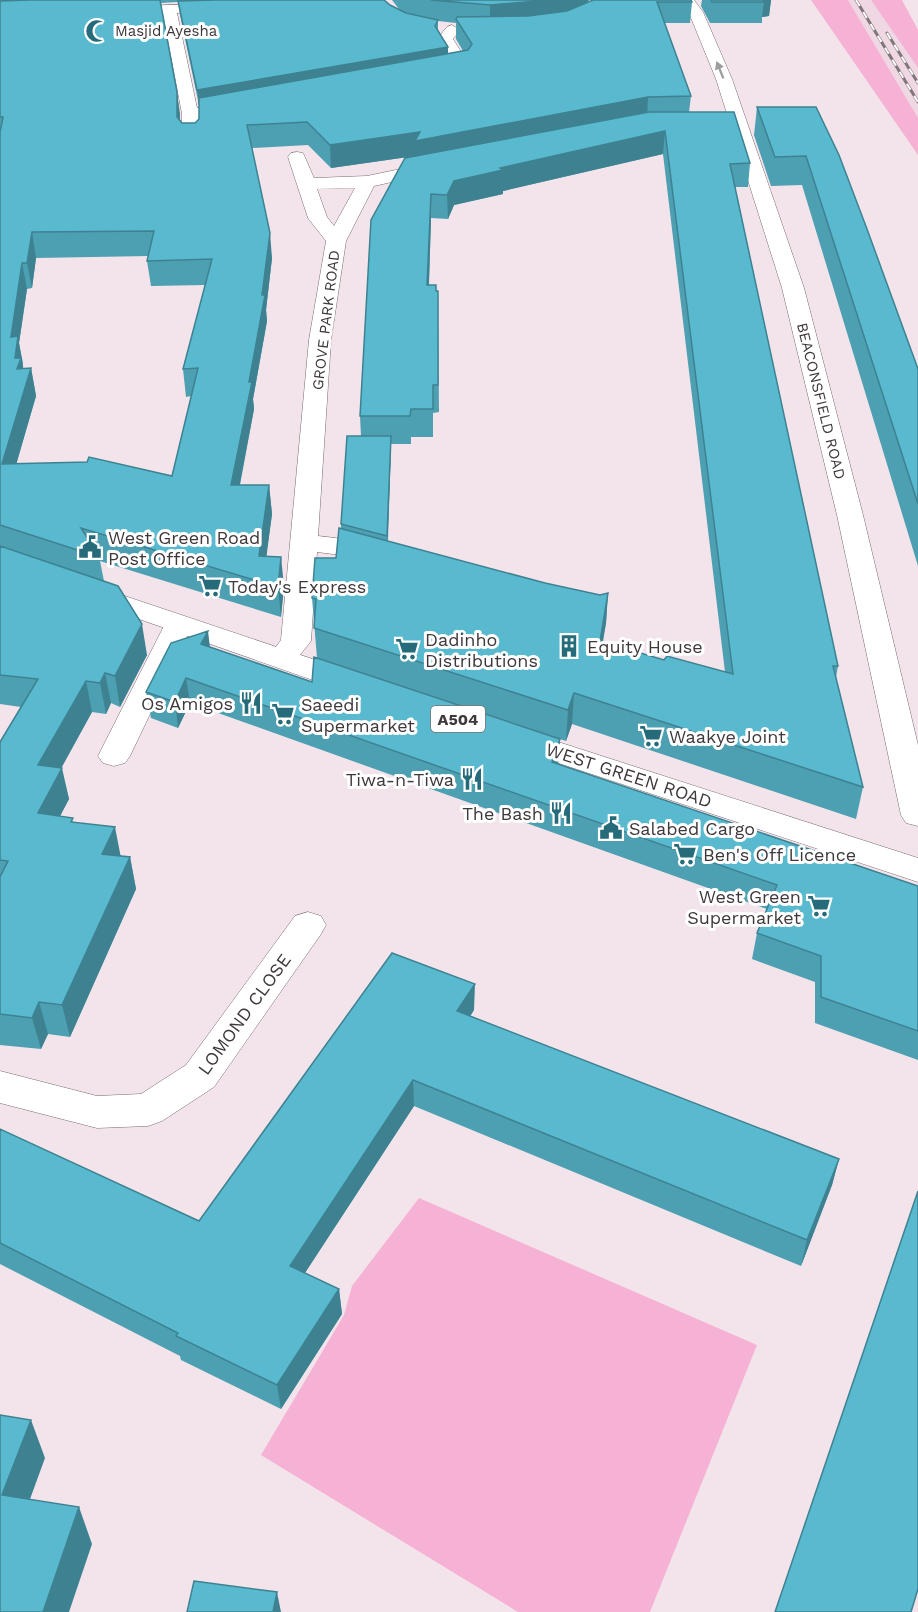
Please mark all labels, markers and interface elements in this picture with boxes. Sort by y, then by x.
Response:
mosque icon: Masjid Ayesha [84,18,110,44]
place label: Masjid Ayesha [115,22,218,40]
one-way arrow [715,61,724,79]
street label: GROVE PARK ROAD [308,249,344,391]
street label: BEACONSFIELD ROAD [793,321,849,481]
place label: West Green Road Post Office [108,527,260,569]
public building icon: West Green Road Post Office [77,534,103,560]
supermarket icon: Today's Express [197,573,223,599]
place label: Today's Express [228,576,366,597]
place label: Dadinho Distributions [425,629,538,671]
building icon: Equity House [556,633,582,659]
supermarket icon: Dadinho Distributions [394,636,420,662]
place label: Equity House [587,636,703,657]
restaurant icon: Os Amigos [238,690,264,716]
place label: Os Amigos [141,693,233,714]
place label: Saeedi Supermarket [301,694,415,736]
supermarket icon: Saeedi Supermarket [270,701,296,727]
road number: A504 [431,706,485,732]
supermarket icon: Waakye Joint [638,723,664,749]
place label: Waakye Joint [669,726,786,747]
street label: WEST GREEN ROAD [543,738,715,812]
restaurant icon: Tiwa-n-Tiwa [459,766,485,792]
place label: Tiwa-n-Tiwa [346,769,454,790]
restaurant icon: The Bash [548,800,574,826]
place label: The Bash [462,803,543,824]
public building icon: Salabed Cargo [598,815,624,841]
place label: Salabed Cargo [629,818,755,839]
supermarket icon: Ben's Off Licence [672,841,698,867]
place label: Ben's Off Licence [703,844,856,865]
place label: West Green Supermarket [687,886,801,928]
supermarket icon: West Green Supermarket [806,893,832,919]
street label: LOMOND CLOSE [193,950,295,1078]

